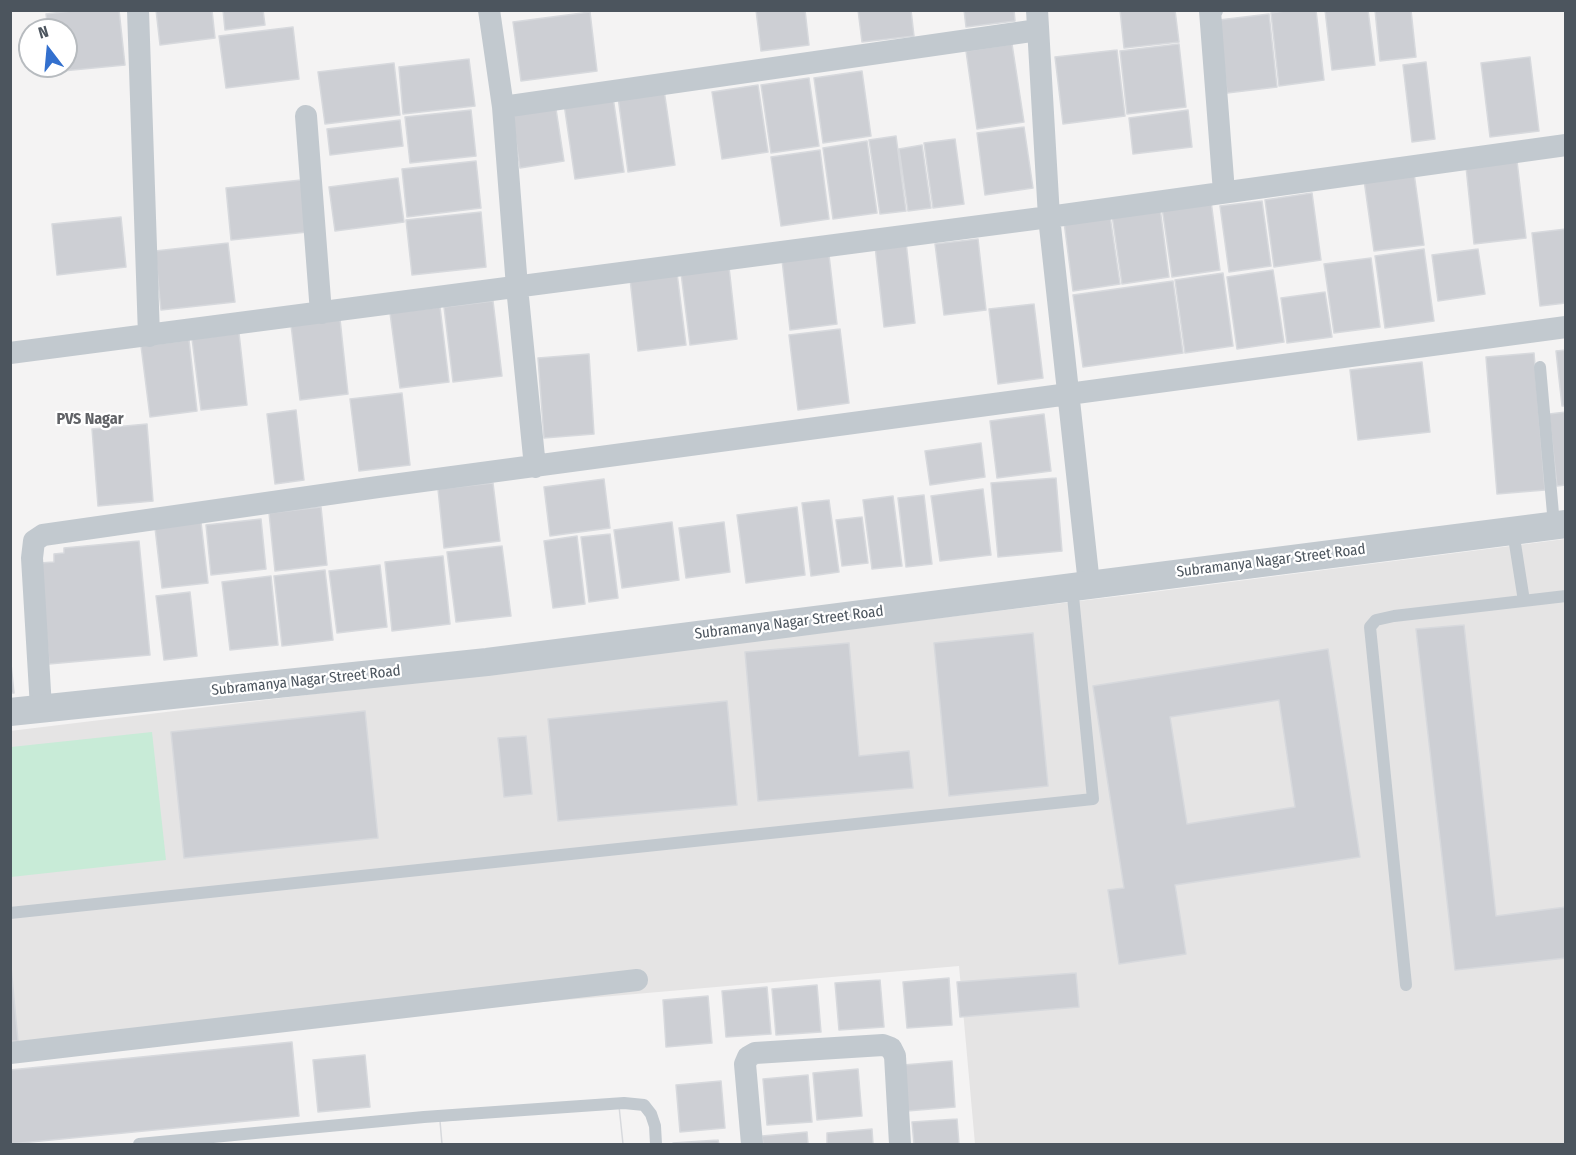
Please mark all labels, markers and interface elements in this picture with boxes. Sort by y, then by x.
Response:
north arrow [18,18,78,78]
text: N [36,22,51,43]
district label: PVS Nagar [56,410,124,430]
street label: Subramanya Nagar Street Road [1176,540,1366,582]
street label: Subramanya Nagar Street Road [694,602,884,644]
street label: Subramanya Nagar Street Road [211,662,401,700]

